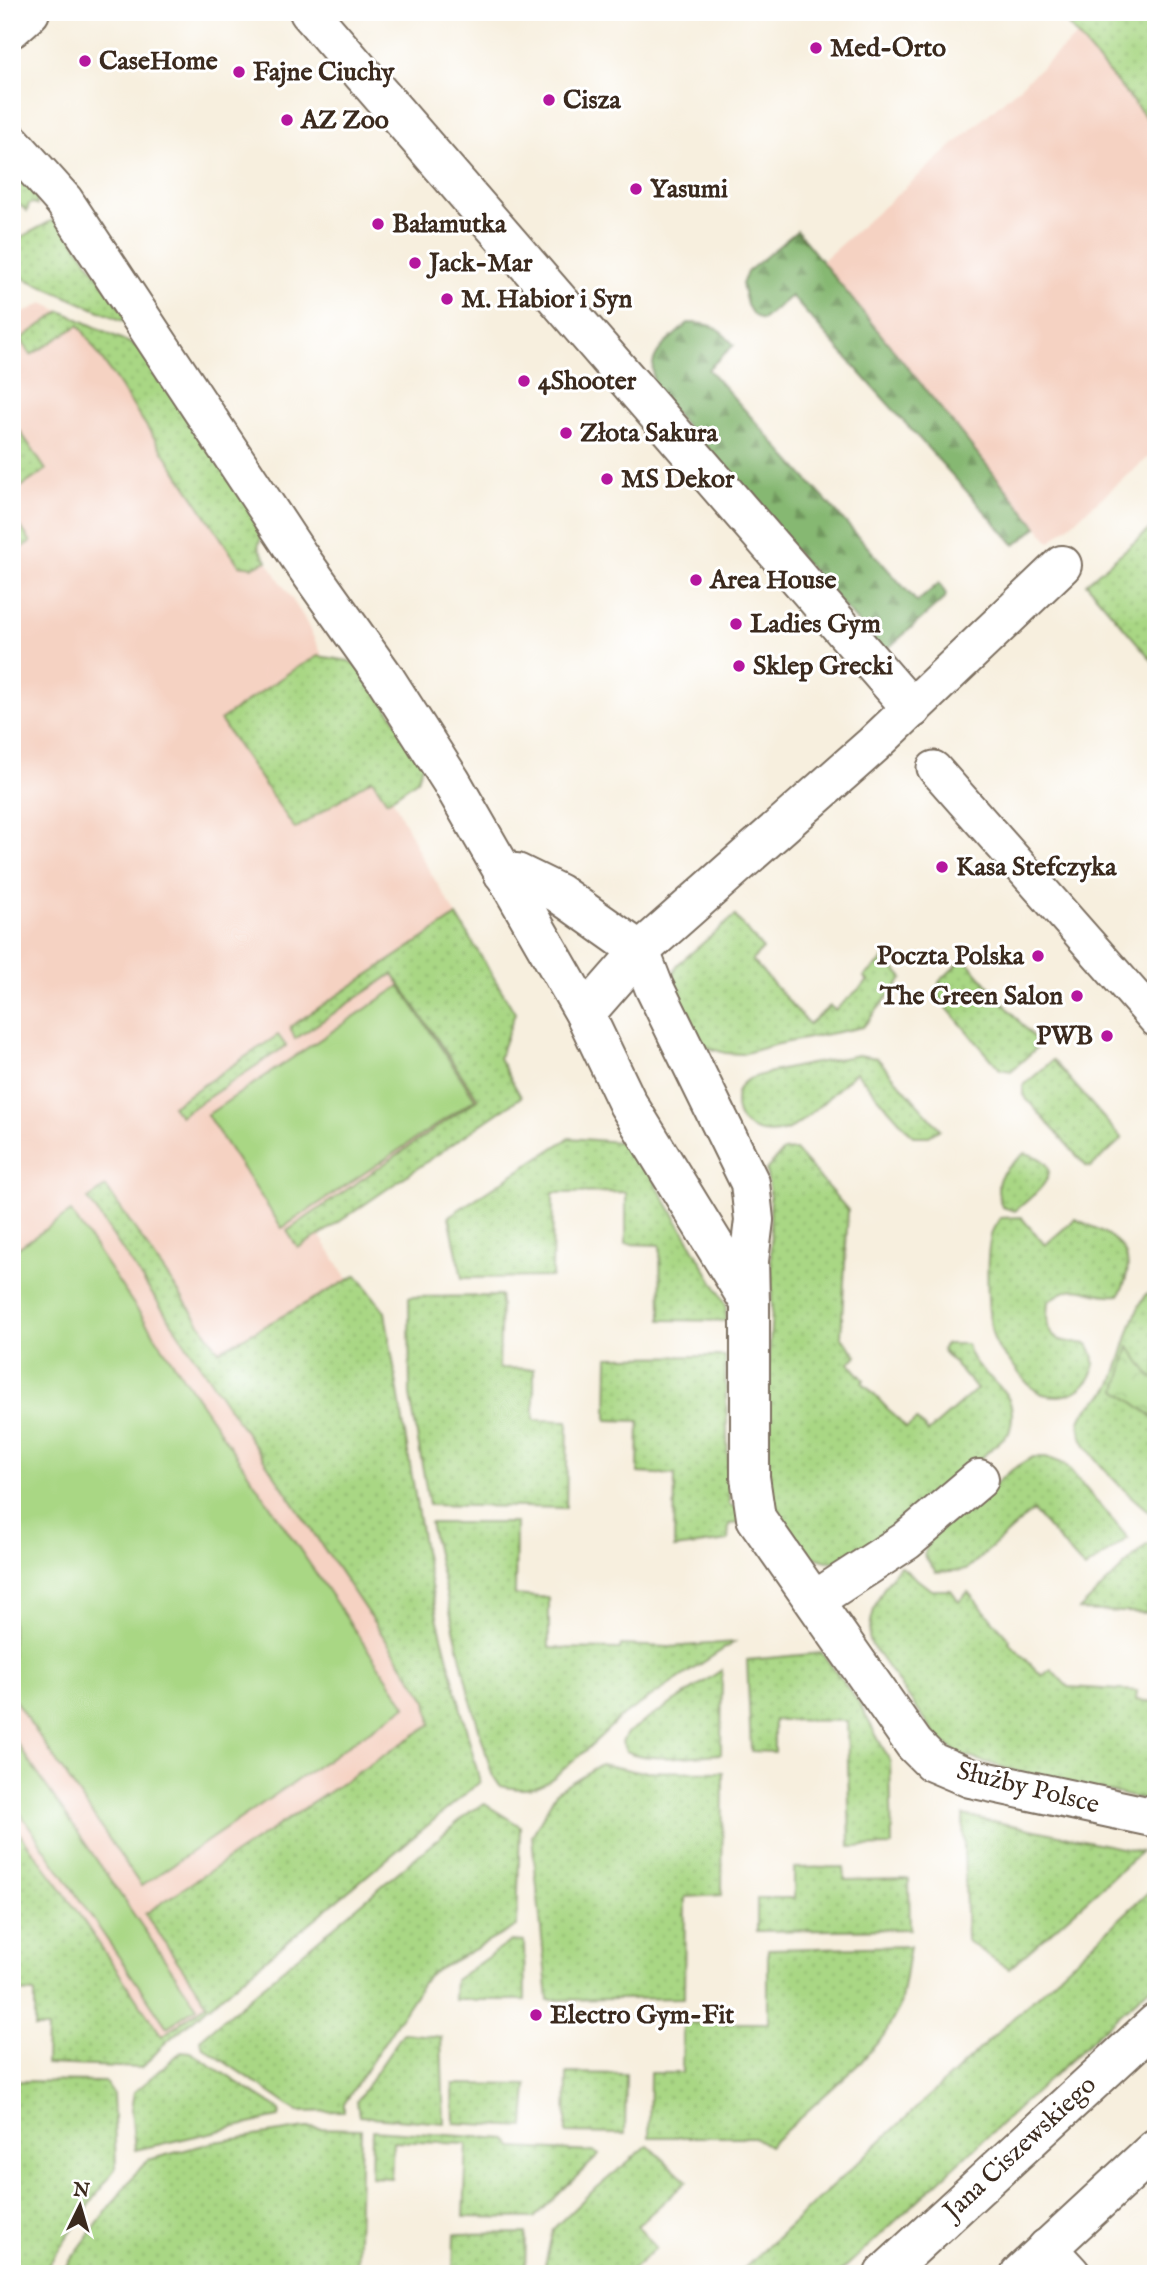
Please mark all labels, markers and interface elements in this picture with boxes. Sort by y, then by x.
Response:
place label: Med-Orto [830,32,946,65]
marker: Med-Orto [808,40,824,56]
place label: CaseHome [99,45,218,78]
marker: CaseHome [77,53,93,69]
place label: Fajne Ciuchy [253,56,395,89]
marker: Fajne Ciuchy [231,64,247,80]
place label: Cisza [563,84,622,117]
marker: Cisza [541,92,557,108]
place label: AZ Zoo [300,104,389,137]
marker: AZ Zoo [279,112,295,128]
place label: Yasumi [650,173,728,206]
marker: Yasumi [628,181,644,197]
place label: Bałamutka [392,208,507,241]
marker: Bałamutka [370,216,386,232]
place label: Jack-Mar [426,247,533,280]
marker: Jack-Mar [407,255,423,271]
place label: M. Habior i Syn [461,283,632,316]
marker: M. Habior i Syn [439,291,455,307]
place label: 4Shooter [538,365,637,398]
marker: 4Shooter [516,373,532,389]
place label: Złota Sakura [580,417,719,450]
marker: Złota Sakura [558,425,574,441]
place label: MS Dekor [621,463,735,496]
marker: MS Dekor [599,471,615,487]
place label: Area House [709,564,836,597]
marker: Area House [688,572,704,588]
place label: Ladies Gym [750,608,881,641]
marker: Ladies Gym [728,616,744,632]
place label: Sklep Grecki [753,650,893,683]
marker: Sklep Grecki [731,658,747,674]
place label: Kasa Stefczyka [956,851,1117,884]
marker: Kasa Stefczyka [934,859,950,875]
place label: Poczta Polska [877,940,1025,973]
marker: Poczta Polska [1030,948,1046,964]
place label: The Green Salon [879,980,1063,1013]
marker: The Green Salon [1069,988,1085,1004]
place label: PWB [1036,1020,1093,1053]
marker: PWB [1099,1028,1115,1044]
street label: Służby Polsce [953,1754,1103,1822]
place label: Electro Gym-Fit [550,1999,734,2032]
marker: Electro Gym-Fit [528,2007,544,2023]
street label: Jana Ciszewskiego [934,2069,1103,2229]
north arrow [46,2170,116,2240]
text: N [71,2178,91,2204]

